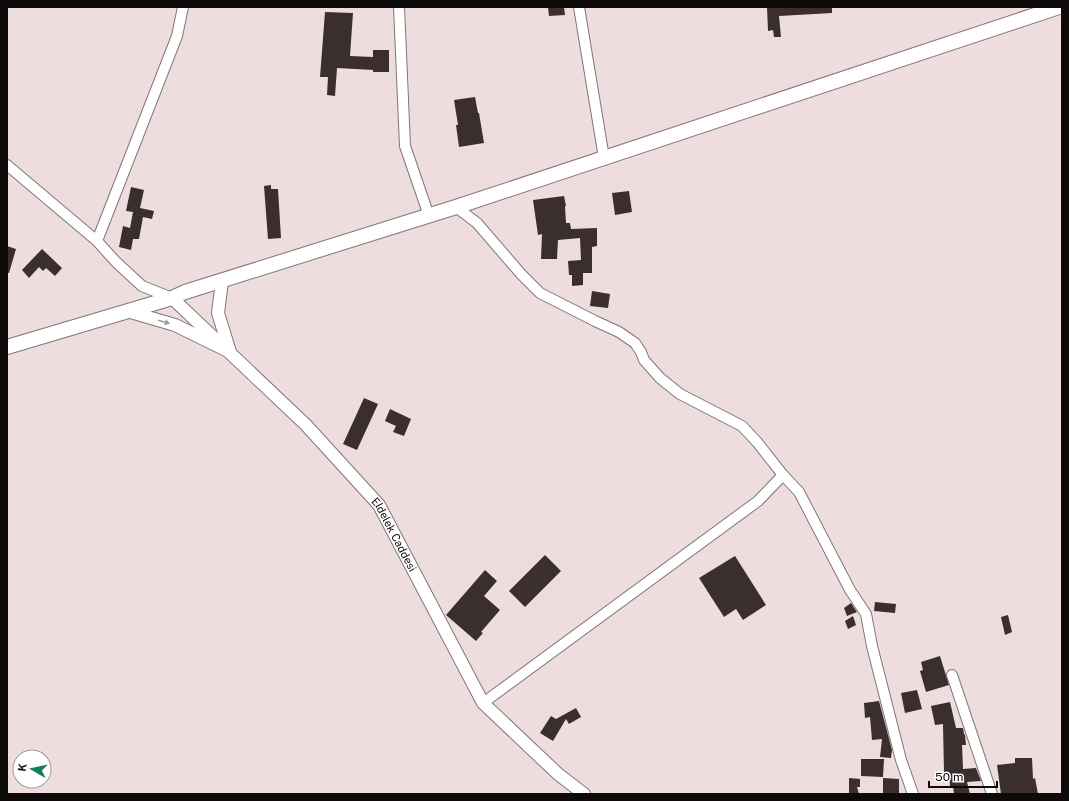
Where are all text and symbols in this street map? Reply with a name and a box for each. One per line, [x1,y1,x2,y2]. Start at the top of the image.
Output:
one-way arrow [158,319,170,325]
street label: Eldelek Caddesi [369,495,419,573]
north arrow [12,749,52,789]
text: K [16,762,29,772]
scale bar [929,763,997,789]
text: 50 m [935,770,963,784]

